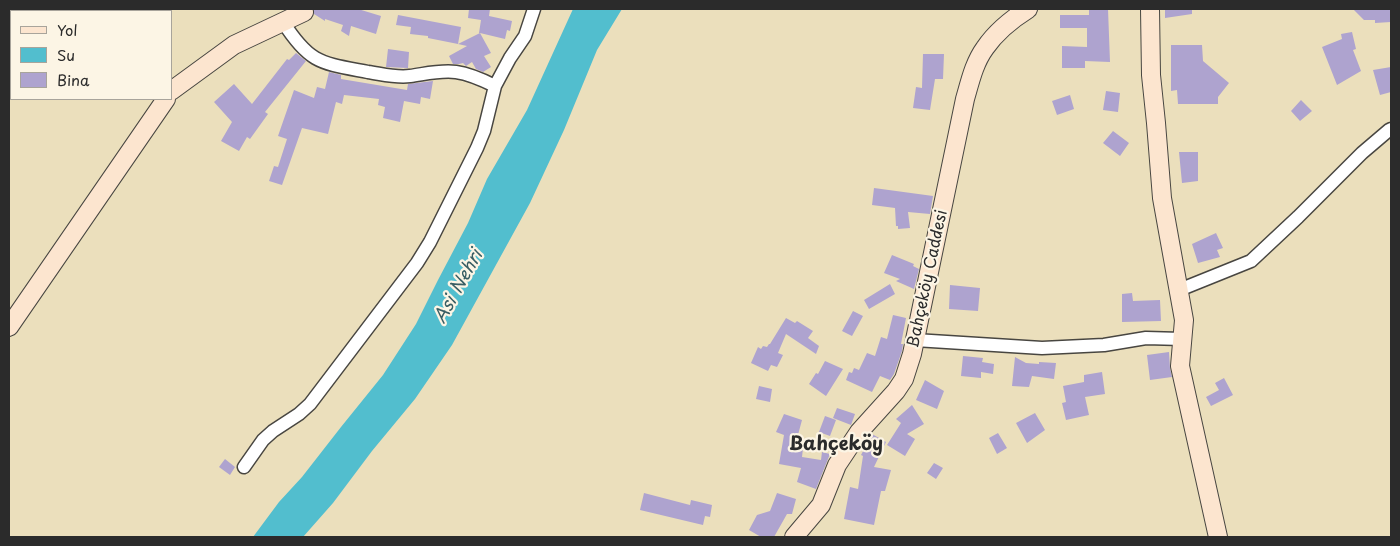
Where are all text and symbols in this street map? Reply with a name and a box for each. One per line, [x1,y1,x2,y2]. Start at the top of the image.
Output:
legend [10,10,172,100]
text: Yol [57,18,78,41]
text: Su [57,43,75,66]
text: Bina [57,68,89,91]
street label: Bahçeköy Caddesi [904,208,952,350]
water label: Asi Nehri [430,247,488,327]
district label: Bahçeköy [789,434,883,456]

